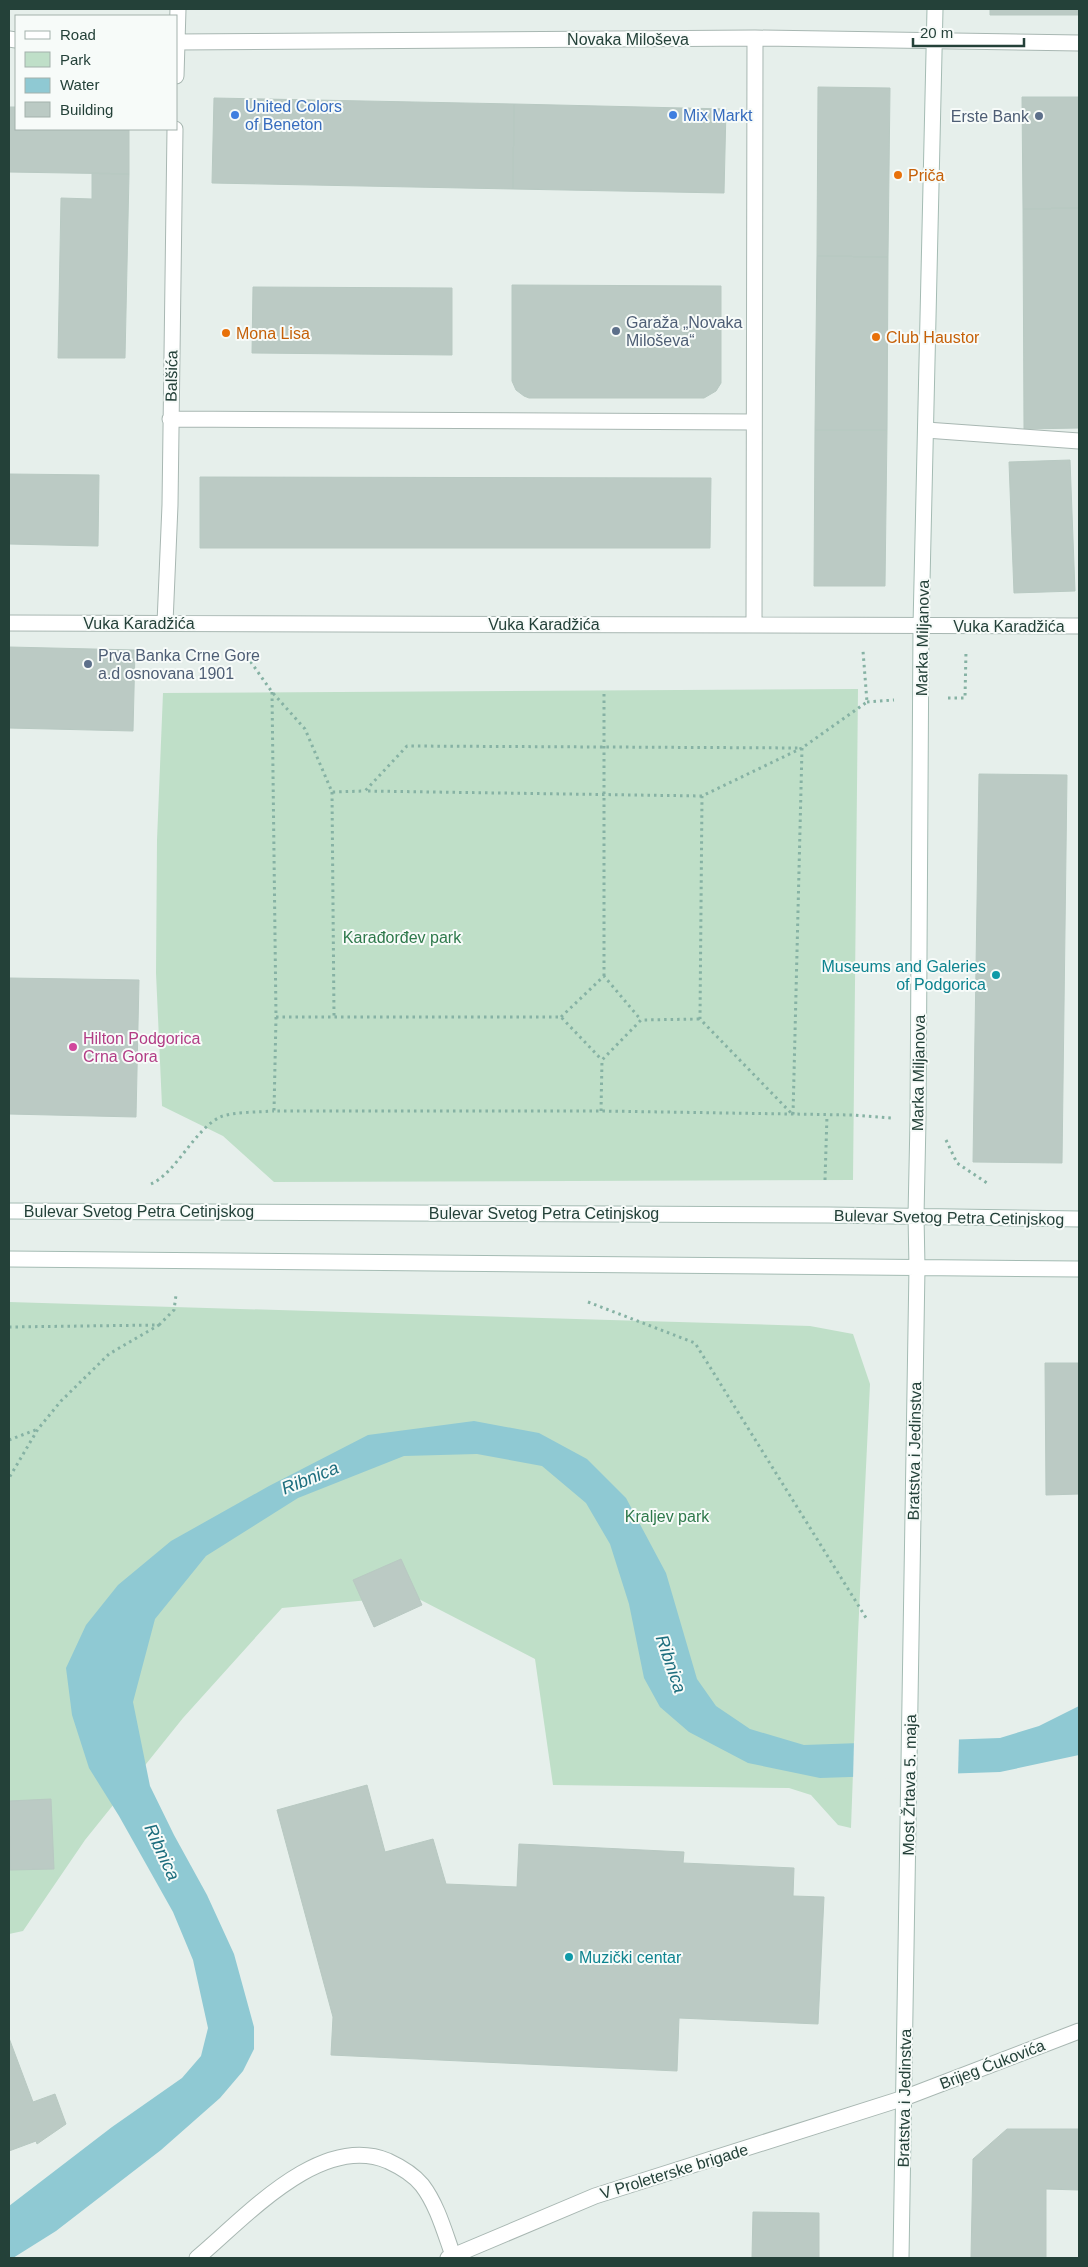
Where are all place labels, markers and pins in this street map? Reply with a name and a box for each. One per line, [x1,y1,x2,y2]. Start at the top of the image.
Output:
place label: United Colors of Beneton [245,98,342,133]
place label: Mix Markt [683,107,753,124]
place label: Erste Bank [951,108,1030,125]
marker: United Colors of Beneton [229,109,241,121]
marker: Mix Markt [667,109,679,121]
marker: Erste Bank [1033,110,1045,122]
place label: Priča [908,167,945,184]
marker: Priča [892,169,904,181]
place label: Garaža „Novaka Miloševa“ [626,314,743,349]
place label: Mona Lisa [236,325,310,342]
marker: Garaža „Novaka Miloševa“ [610,325,622,337]
marker: Mona Lisa [220,327,232,339]
place label: Club Haustor [886,329,980,346]
marker: Club Haustor [870,331,882,343]
place label: Prva Banka Crne Gore a.d osnovana 1901 [98,647,260,682]
marker: Prva Banka Crne Gore a.d osnovana 1901 [82,658,94,670]
place label: Museums and Galeries of Podgorica [821,958,986,993]
marker: Museums and Galeries of Podgorica [990,969,1002,981]
place label: Hilton Podgorica Crna Gora [83,1030,201,1065]
marker: Hilton Podgorica Crna Gora [67,1041,79,1053]
place label: Muzički centar [579,1949,682,1966]
marker: Muzički centar [563,1951,575,1963]

